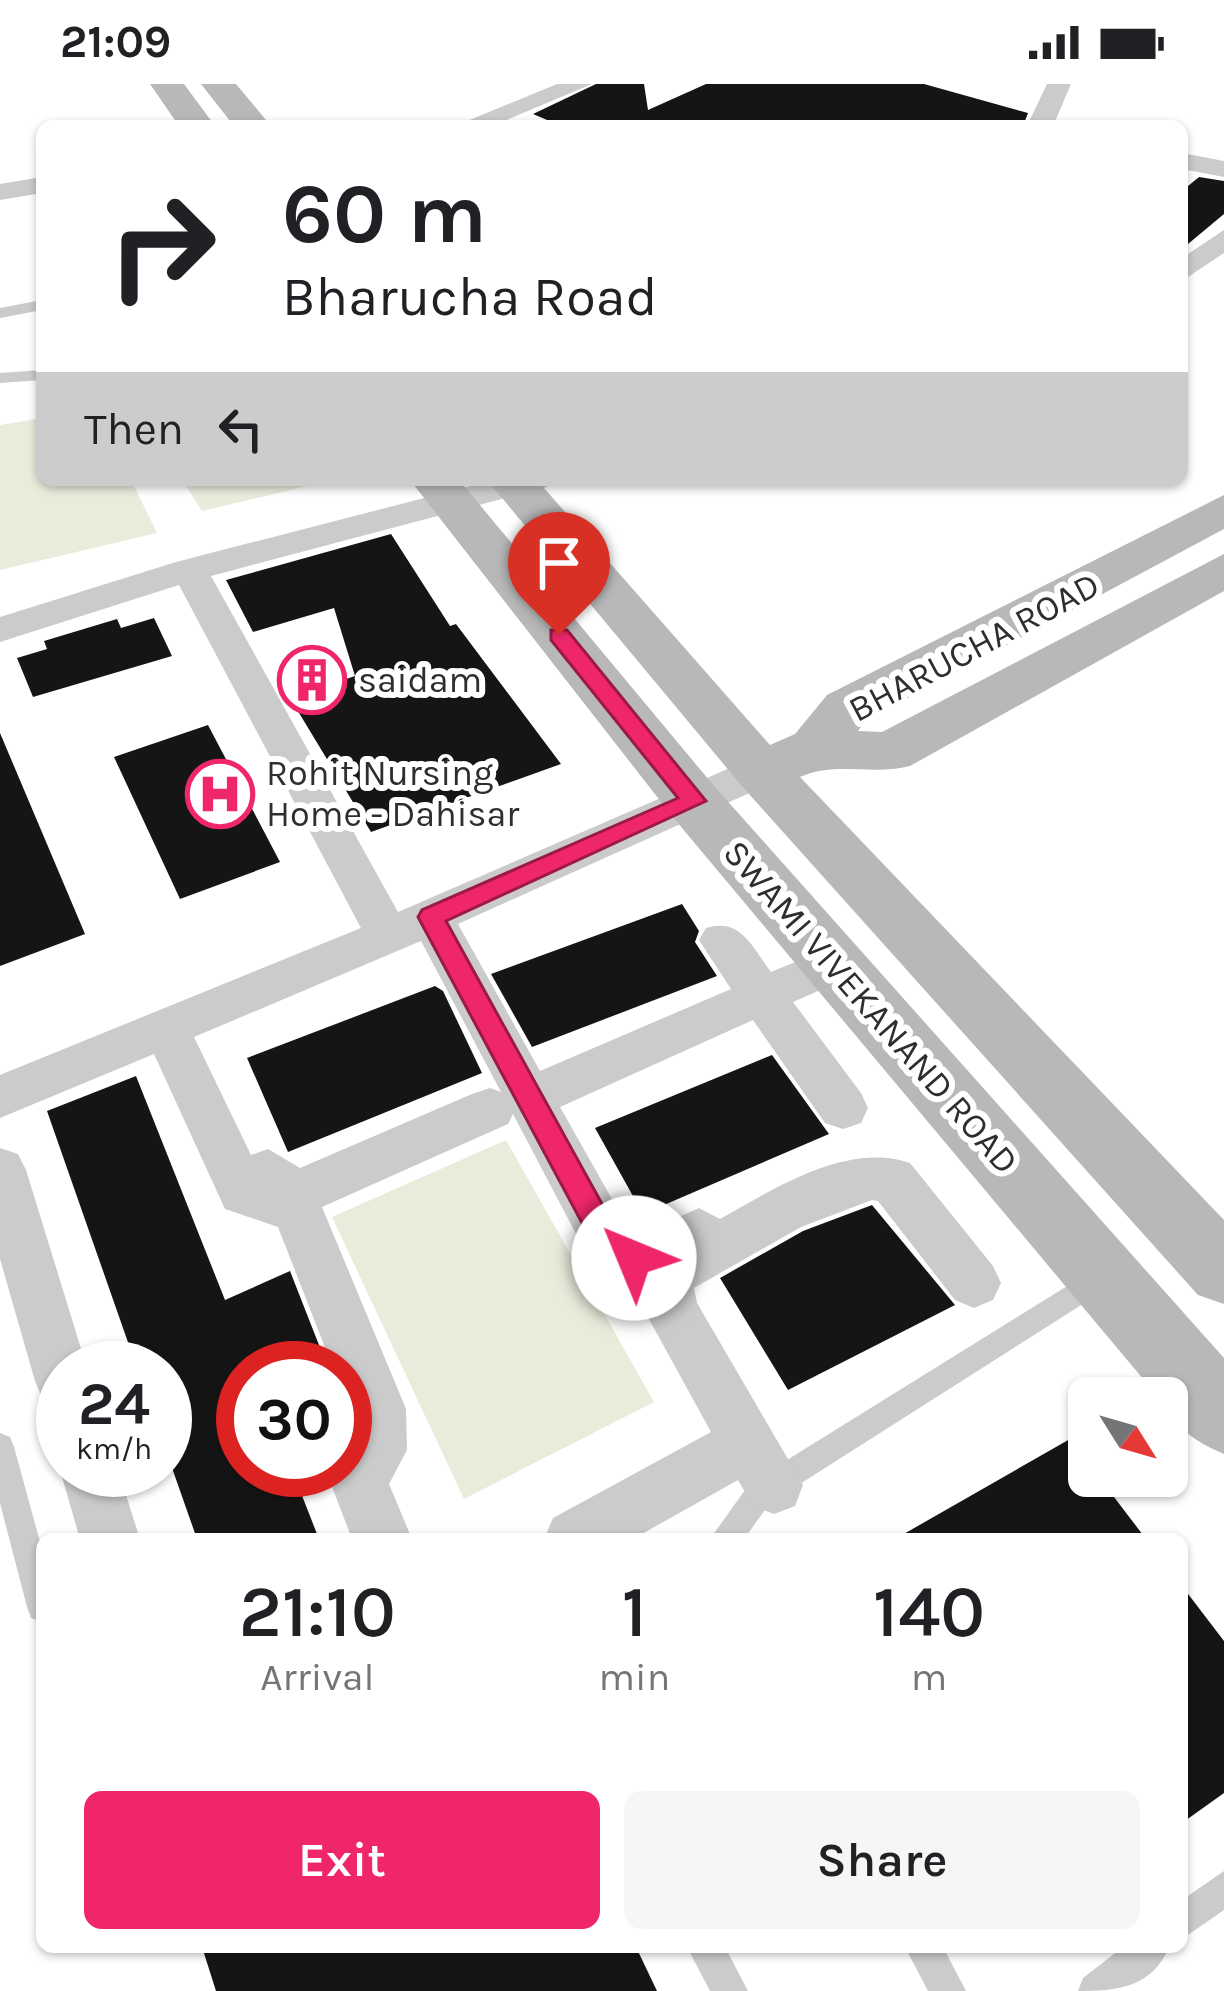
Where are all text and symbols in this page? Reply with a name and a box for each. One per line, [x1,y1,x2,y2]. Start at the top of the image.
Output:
text: 21:09 [60,16,171,68]
text: 60 m [282,165,487,263]
icon: right [84,168,240,324]
text: Bharucha Road [282,265,657,329]
icon: left [208,396,274,462]
text: Then [84,403,184,455]
pin [508,512,610,635]
icon: arrive [526,530,592,596]
street label: BHARUCHA ROAD [842,563,1106,731]
building icon: saidam [277,645,347,715]
place label: saidam [358,659,482,701]
place label: Rohit Nursing Home - Dahisar [266,752,520,835]
hospital icon: Rohit Nursing Home - Dahisar [185,759,255,829]
street label: SWAMI VIVEKANAND ROAD [715,832,1027,1182]
position arrow [571,1195,697,1321]
speed limit sign: 30 [216,1341,372,1497]
text: 24 [78,1369,150,1439]
north arrow [1068,1377,1188,1497]
map controls [1068,1377,1188,1497]
text: km/h [76,1431,152,1467]
text: 21:10 [239,1570,396,1654]
text: 1 [622,1570,647,1654]
text: 140 [873,1570,985,1654]
text: Arrival [260,1654,374,1700]
text: min [599,1654,670,1700]
text: m [911,1654,947,1700]
button: Exit [84,1791,600,1929]
button: Share [624,1791,1140,1929]

